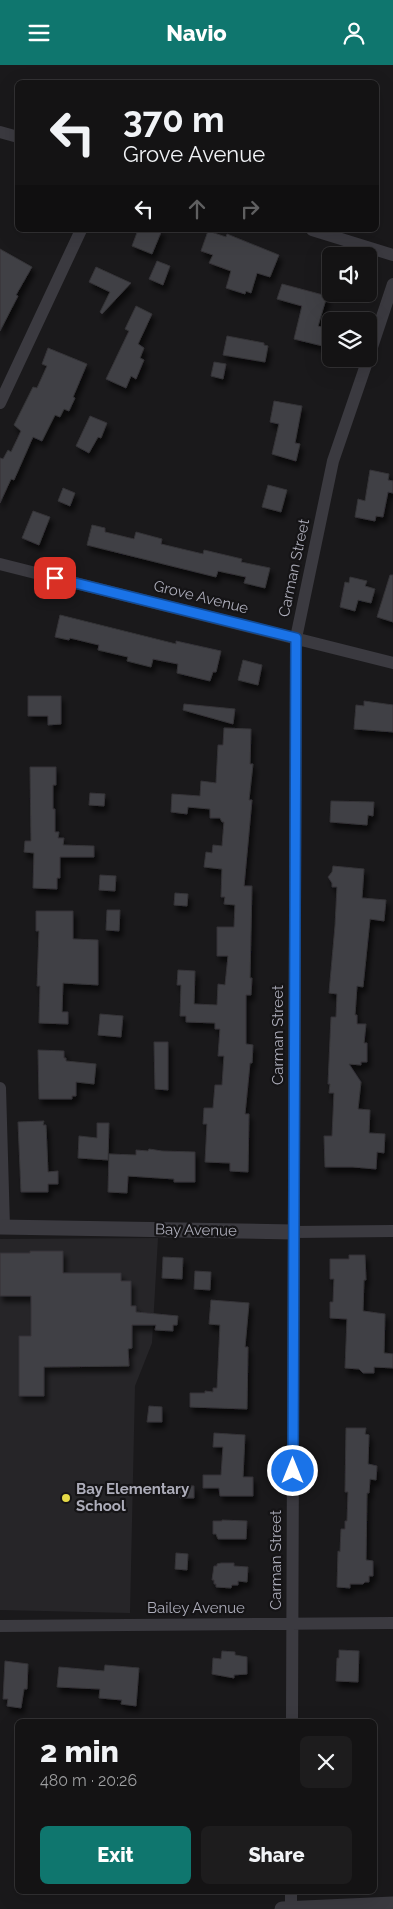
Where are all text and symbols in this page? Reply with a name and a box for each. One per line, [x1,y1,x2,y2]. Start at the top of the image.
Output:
icon: menu [25,19,53,47]
icon: person [340,19,368,47]
text: Navio [166,20,227,46]
text: 370 m [123,99,225,140]
icon: left [40,100,105,165]
text: Grove Avenue [123,141,265,167]
icon: left [130,195,158,223]
icon: ahead [183,195,211,223]
icon: right [236,195,264,223]
map controls [322,247,377,367]
button: sound [322,247,377,302]
button: layers [322,312,377,367]
street label: Carman Street [275,517,313,619]
pin [34,557,76,599]
icon: arrive [41,564,69,592]
street label: Grove Avenue [152,577,250,618]
street label: Carman Street [269,985,287,1085]
street label: Bay Avenue [155,1220,237,1240]
position arrow [266,1444,318,1496]
place label: Bay Elementary School [76,1480,190,1515]
marker: Bay Elementary School [60,1492,72,1504]
street label: Carman Street [267,1510,285,1610]
street label: Bailey Avenue [147,1599,245,1617]
text: 2 min [40,1734,119,1769]
button: close [300,1736,352,1788]
text: 480 m · 20:26 [40,1771,137,1790]
button: Exit [40,1826,191,1884]
button: Share [201,1826,352,1884]

